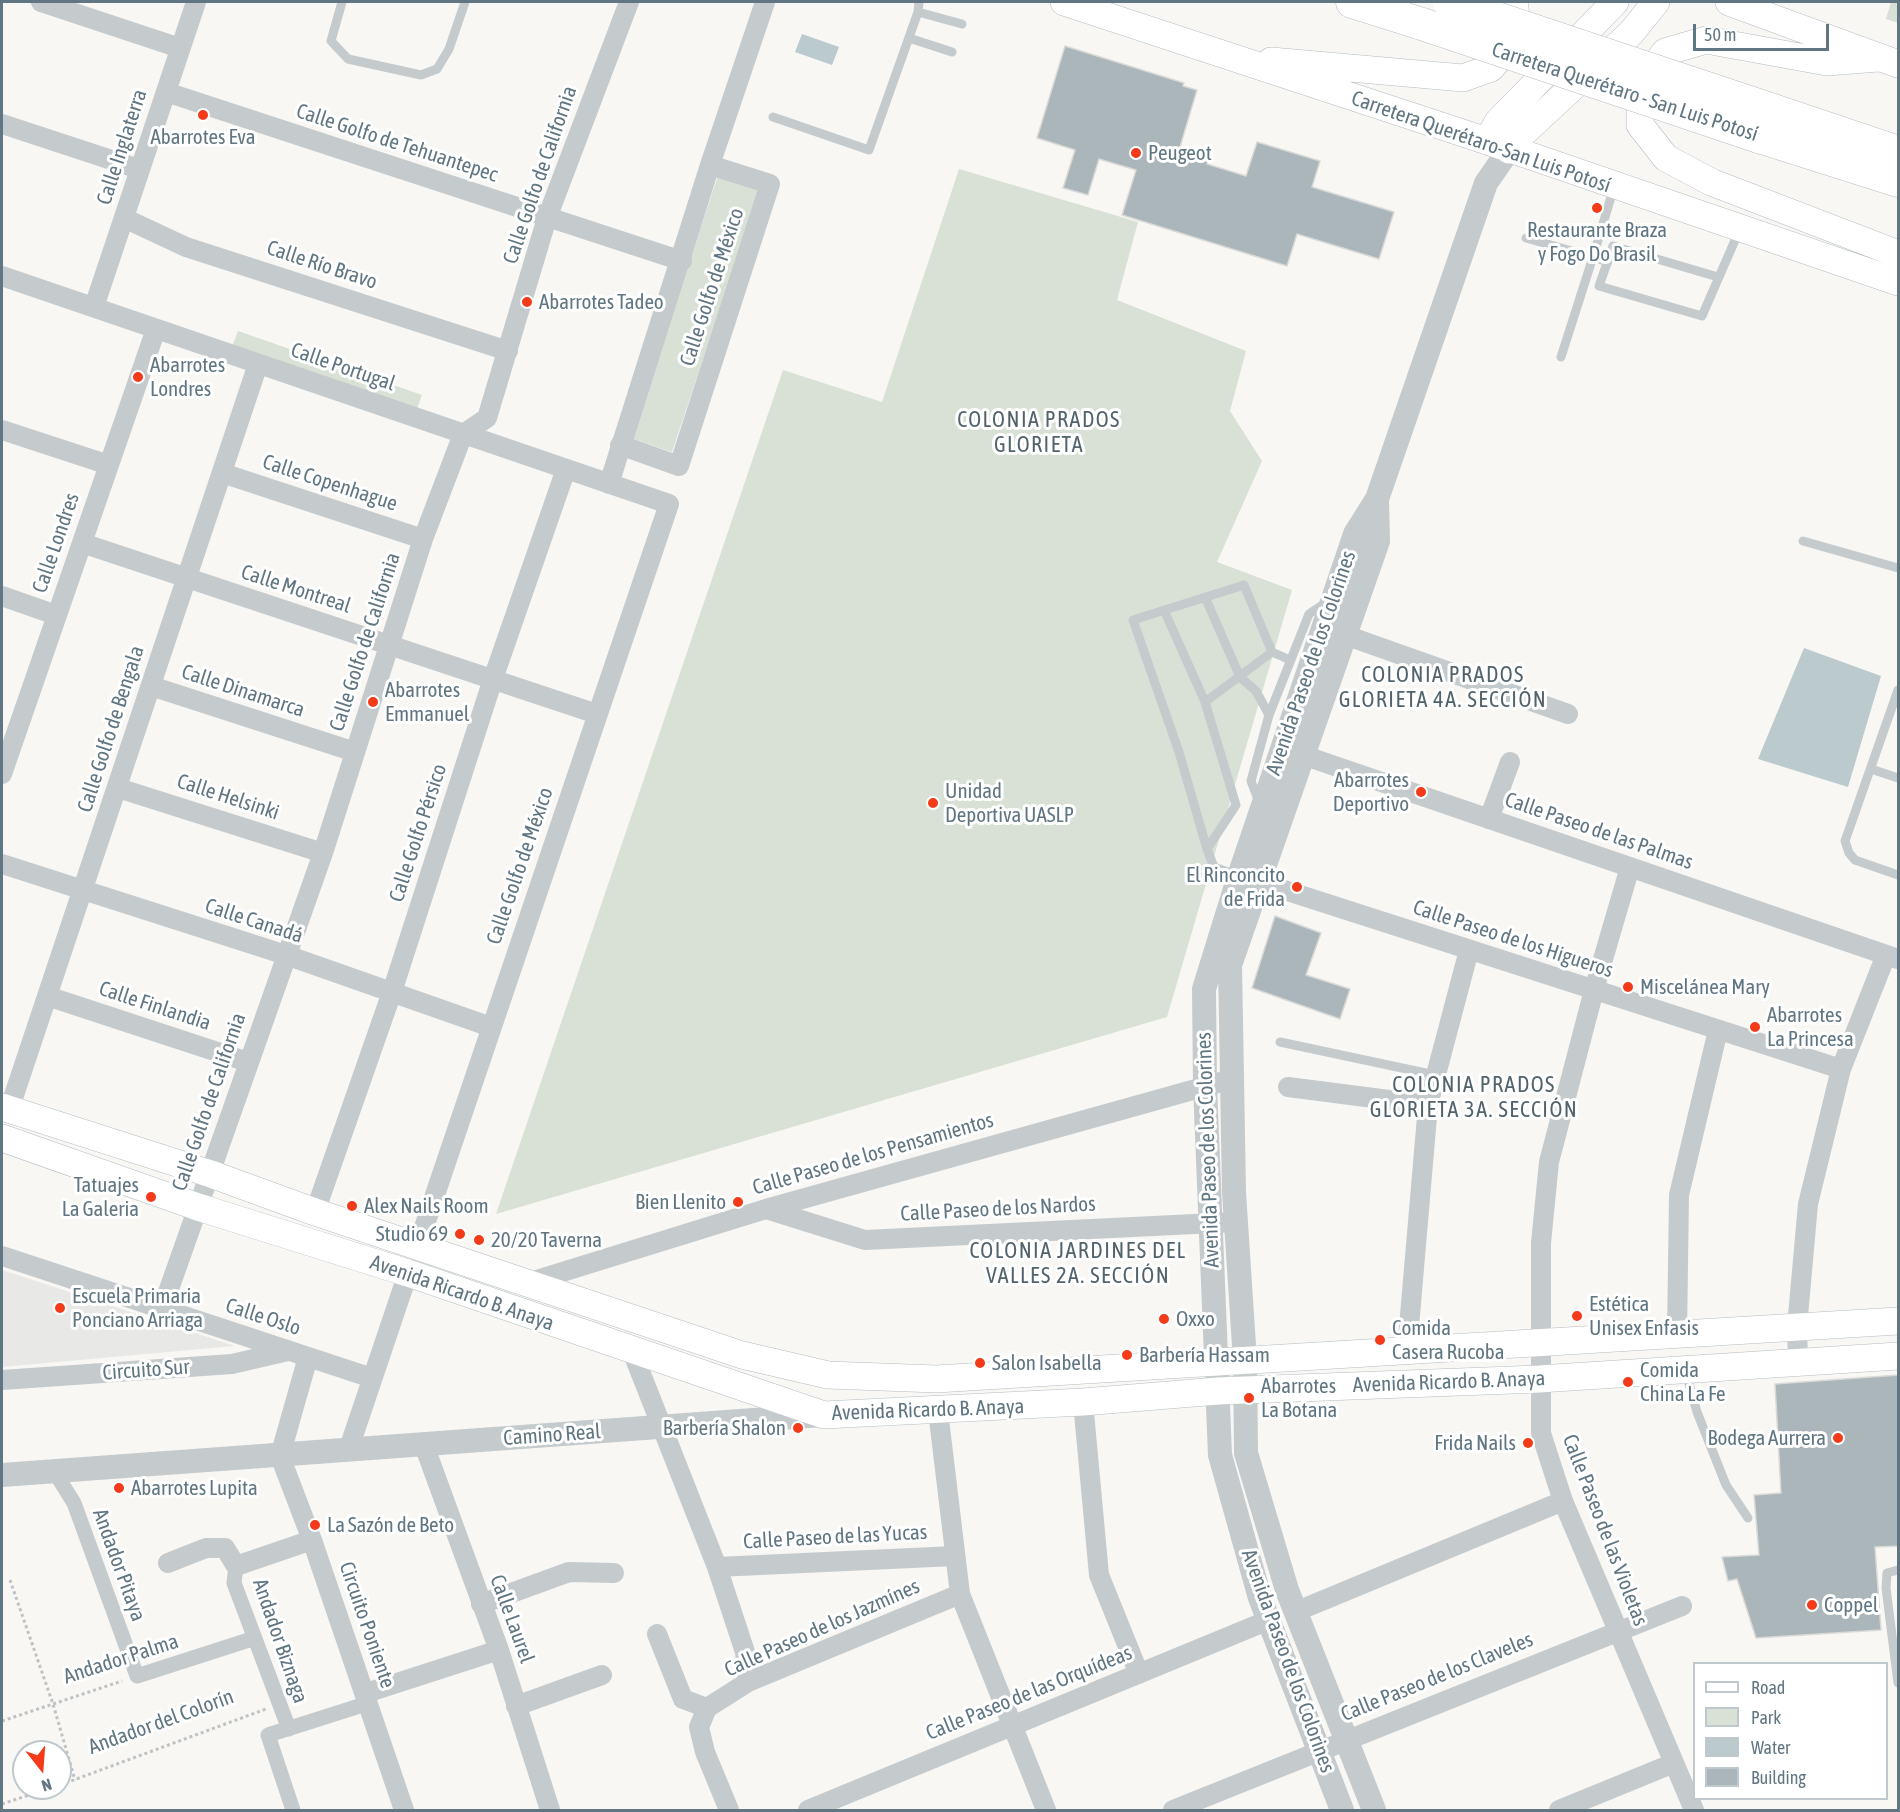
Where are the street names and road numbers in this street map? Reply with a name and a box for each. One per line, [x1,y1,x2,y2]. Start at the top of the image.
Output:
street label: Carretera Querétaro - San Luis Potosí [1489,37,1761,147]
street label: Calle Golfo de California [498,83,582,267]
street label: Calle Inglaterra [92,86,152,208]
street label: Carretera Querétaro-San Luis Potosí [1348,86,1614,198]
street label: Calle Golfo de Tehuantepec [293,99,501,187]
street label: Calle Golfo de México [675,205,749,369]
street label: Calle Río Bravo [264,235,380,295]
street label: Calle Portugal [288,337,398,397]
street label: Calle Copenhague [259,449,401,517]
street label: Calle Londres [27,490,85,596]
street label: Avenida Paseo de los Colorines [1261,547,1361,779]
street label: Calle Golfo de California [324,550,406,734]
street label: Calle Montreal [238,559,354,619]
street label: Calle Golfo de Bengala [72,643,150,815]
street label: Calle Dinamarca [178,659,308,723]
street label: Calle Golfo Pérsico [384,761,452,905]
street label: Calle Helsinki [174,769,282,825]
street label: Calle Golfo de México [481,784,559,948]
street label: Calle Paseo de las Palmas [1502,787,1696,875]
street label: Calle Canadá [202,893,306,949]
street label: Calle Paseo de los Higueros [1410,895,1616,983]
street label: Calle Finlandia [96,976,214,1036]
street label: Calle Golfo de California [167,1010,251,1194]
street label: Avenida Paseo de los Colorines [1191,1032,1225,1268]
street label: Calle Paseo de los Pensamientos [750,1108,996,1200]
street label: Calle Paseo de los Nardos [900,1191,1096,1227]
street label: Avenida Ricardo B. Anaya [367,1250,557,1336]
street label: Calle Oslo [222,1293,304,1341]
street label: Circuito Sur [102,1354,190,1386]
street label: Avenida Ricardo B. Anaya [1352,1366,1546,1398]
street label: Avenida Ricardo B. Anaya [831,1394,1025,1426]
street label: Camino Real [503,1419,601,1451]
street label: Calle Paseo de las Violetas [1557,1431,1653,1629]
street label: Andador Pitaya [87,1505,151,1625]
street label: Calle Paseo de las Yucas [742,1520,928,1554]
street label: Avenida Paseo de los Colorines [1236,1546,1340,1776]
street label: Circuito Poniente [334,1559,400,1691]
street label: Calle Laurel [484,1572,540,1666]
street label: Calle Paseo de los Jazmínes [721,1574,923,1682]
street label: Andador Biznaga [247,1576,313,1706]
street label: Calle Paseo de los Claveles [1337,1627,1537,1727]
street label: Andador Palma [60,1629,182,1689]
street label: Calle Paseo de las Orquídeas [922,1640,1136,1746]
street label: Andador del Colorín [85,1684,237,1760]

